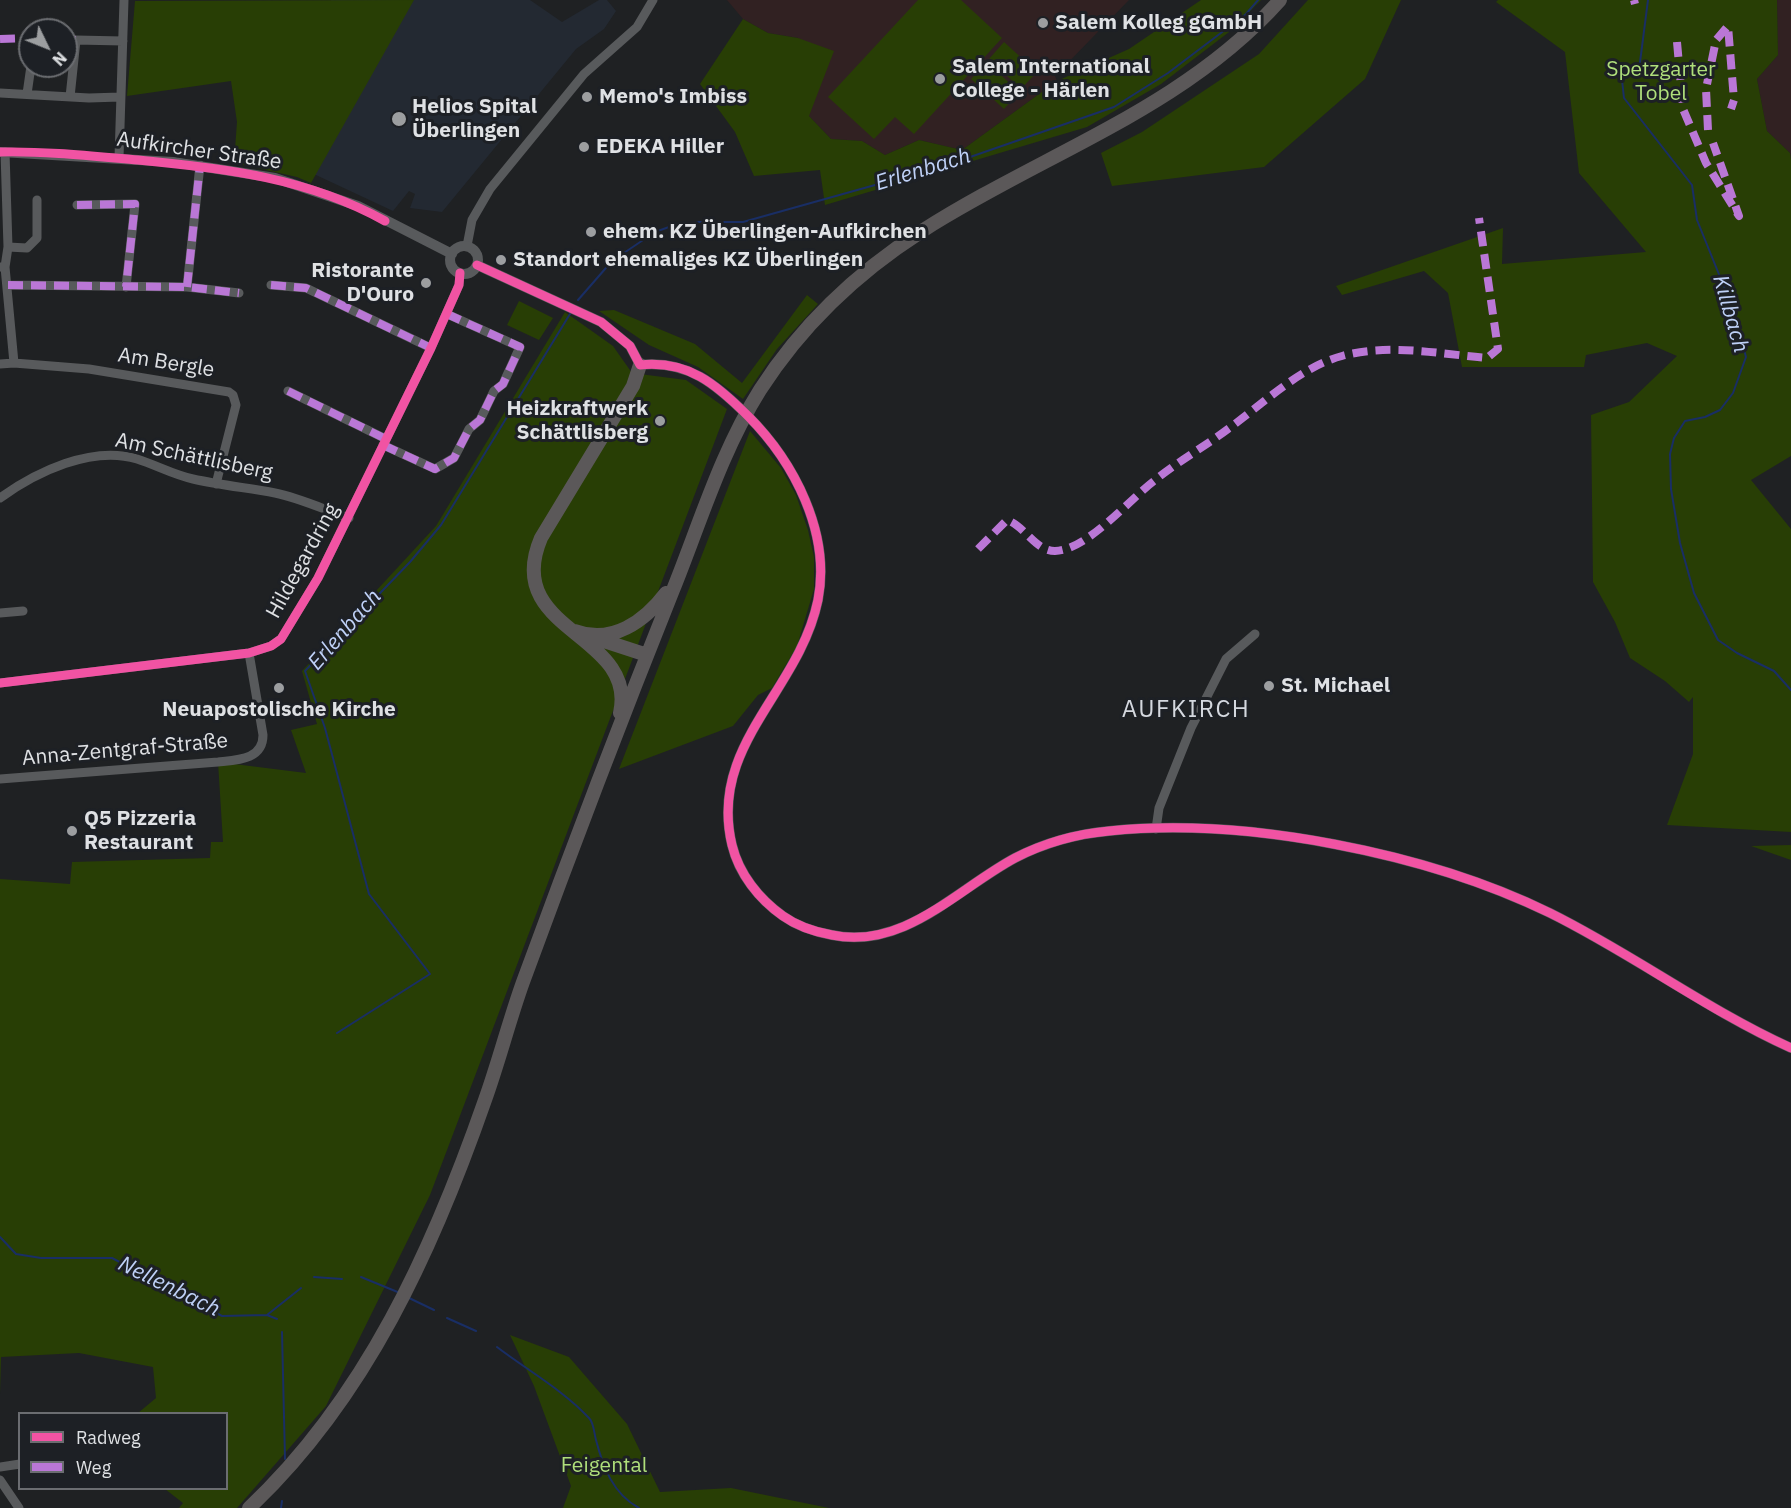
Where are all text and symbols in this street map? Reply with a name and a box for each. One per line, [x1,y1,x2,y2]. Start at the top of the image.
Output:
place label: Salem Kolleg gGmbH [1055,10,1262,36]
marker: Salem Kolleg gGmbH [1036,16,1050,30]
north arrow [18,18,78,78]
text: N [48,48,71,70]
place label: Salem International College - Härlen [952,54,1150,104]
park label: Spetzgarter Tobel [1606,57,1716,107]
marker: Salem International College - Härlen [933,72,947,86]
place label: Memo's Imbiss [599,84,747,110]
marker: Memo's Imbiss [580,90,594,104]
place label: Helios Spital Überlingen [412,94,537,144]
marker: Helios Spital Überlingen [390,110,408,128]
street label: Aufkircher Straße [115,127,283,175]
place label: EDEKA Hiller [596,134,724,160]
marker: EDEKA Hiller [577,140,591,154]
water label: Erlenbach [872,143,974,197]
place label: ehem. KZ Überlingen-Aufkirchen [603,219,927,245]
marker: ehem. KZ Überlingen-Aufkirchen [584,225,598,239]
place label: Standort ehemaliges KZ Überlingen [513,247,863,273]
marker: Standort ehemaliges KZ Überlingen [494,253,508,267]
place label: Ristorante D'Ouro [311,258,414,308]
water label: Killbach [1706,272,1754,356]
marker: Ristorante D'Ouro [419,276,433,290]
street label: Am Bergle [116,343,216,383]
place label: Heizkraftwerk Schättlisberg [506,396,648,446]
marker: Heizkraftwerk Schättlisberg [653,414,667,428]
street label: Am Schättlisberg [113,428,275,486]
street label: Hildegardring [261,499,345,623]
water label: Erlenbach [303,584,387,676]
place label: St. Michael [1281,673,1390,699]
marker: St. Michael [1262,679,1276,693]
marker: Neuapostolische Kirche [272,681,286,695]
district label: AUFKIRCH [1122,696,1250,724]
place label: Neuapostolische Kirche [162,697,396,723]
street label: Anna-Zentgraf-Straße [21,728,229,772]
place label: Q5 Pizzeria Restaurant [84,806,196,856]
marker: Q5 Pizzeria Restaurant [65,824,79,838]
water label: Nellenbach [114,1251,224,1323]
legend [18,1412,228,1490]
text: Radweg [76,1426,141,1449]
park label: Feigental [561,1453,647,1479]
text: Weg [76,1456,111,1479]

